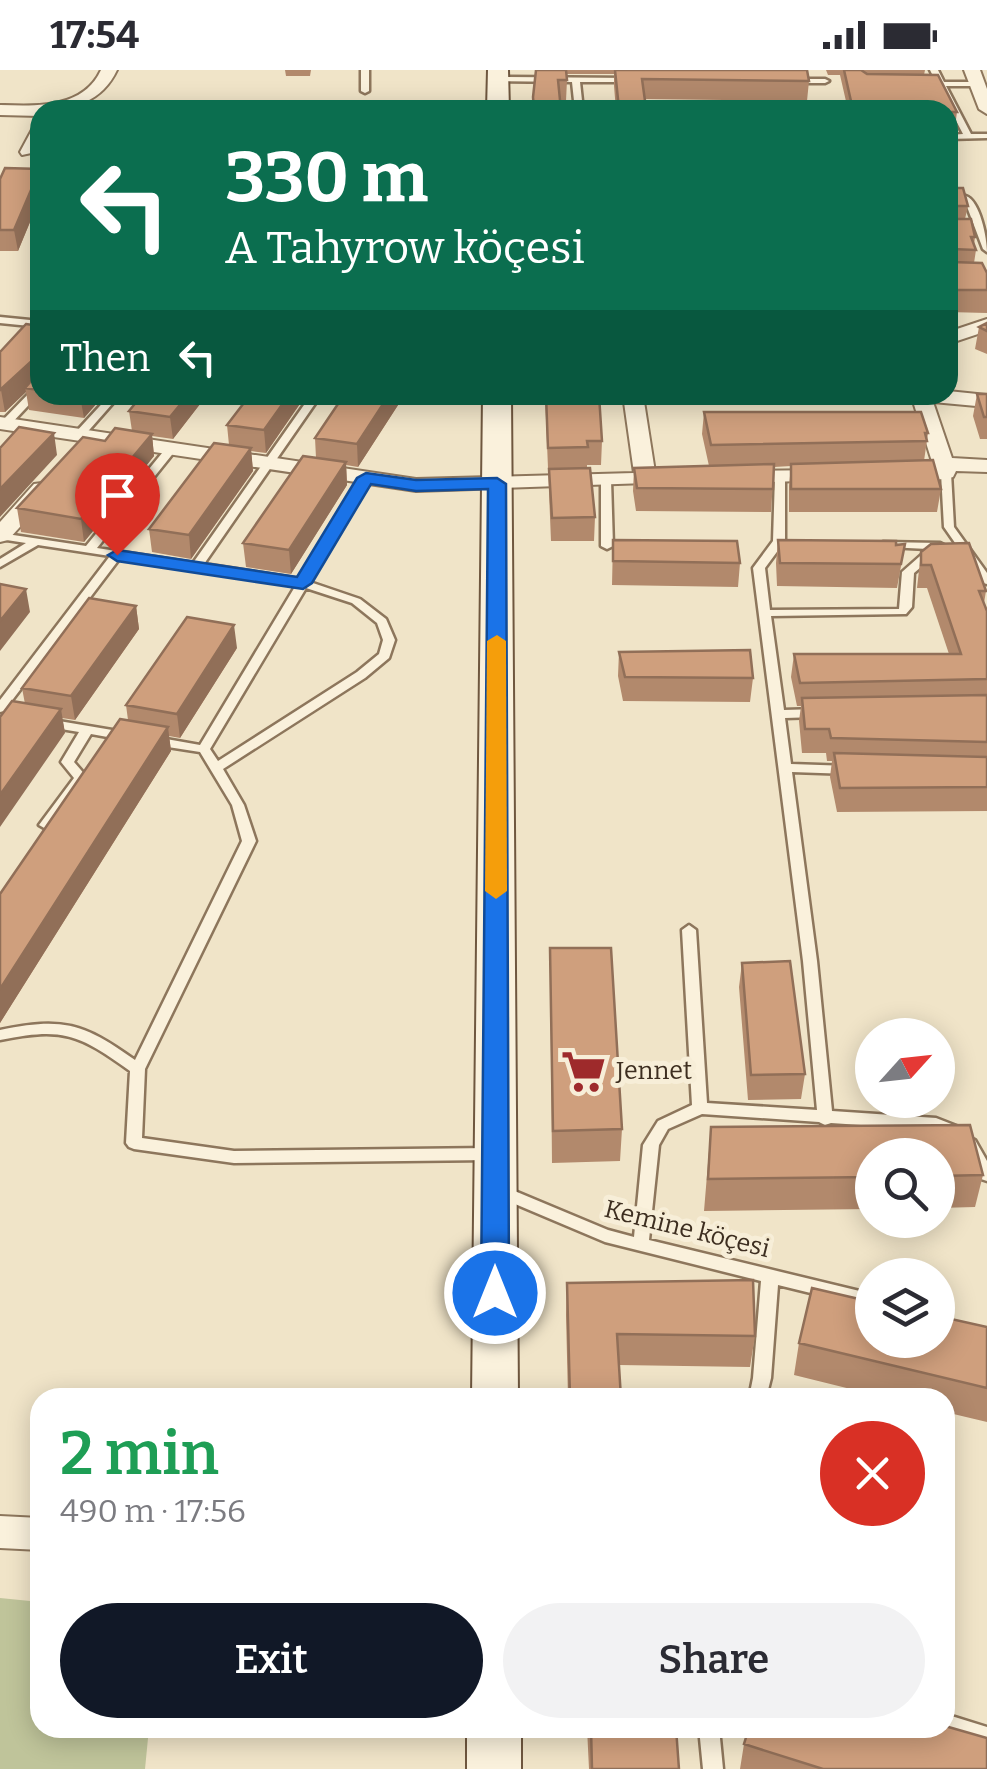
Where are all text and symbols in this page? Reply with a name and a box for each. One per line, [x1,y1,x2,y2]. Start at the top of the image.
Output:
text: 17:54 [50,12,139,58]
text: 330 m [225,136,428,220]
icon: left [60,140,190,270]
text: A Tahyrow köçesi [225,221,585,275]
icon: left [170,330,225,385]
text: Then [60,335,150,381]
pin [75,453,160,556]
icon: arrive [90,468,145,523]
north arrow [855,1018,955,1118]
map controls [855,1018,955,1358]
supermarket icon: Jennet [559,1047,607,1095]
place label: Jennet [615,1056,692,1086]
button: search [855,1138,955,1238]
street label: Kemine köçesi [601,1194,773,1264]
position arrow [443,1241,547,1345]
button: layers [855,1258,955,1358]
text: 2 min [60,1418,219,1490]
button: close [820,1421,925,1526]
text: 490 m · 17:56 [60,1492,246,1530]
button: Exit [60,1603,483,1718]
button: Share [503,1603,925,1718]

